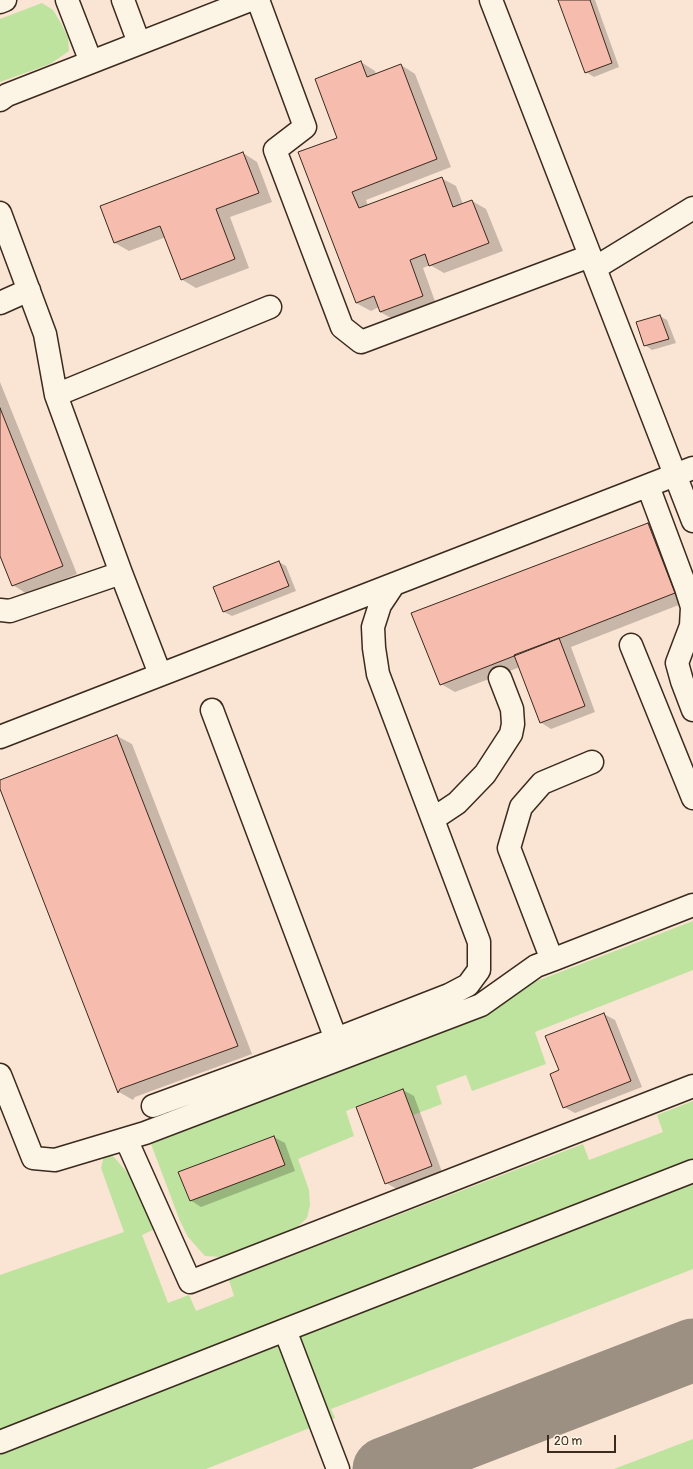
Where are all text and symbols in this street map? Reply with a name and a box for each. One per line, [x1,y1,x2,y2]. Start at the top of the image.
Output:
scale bar [549,1427,618,1453]
text: 20 m [554,1434,582,1449]

